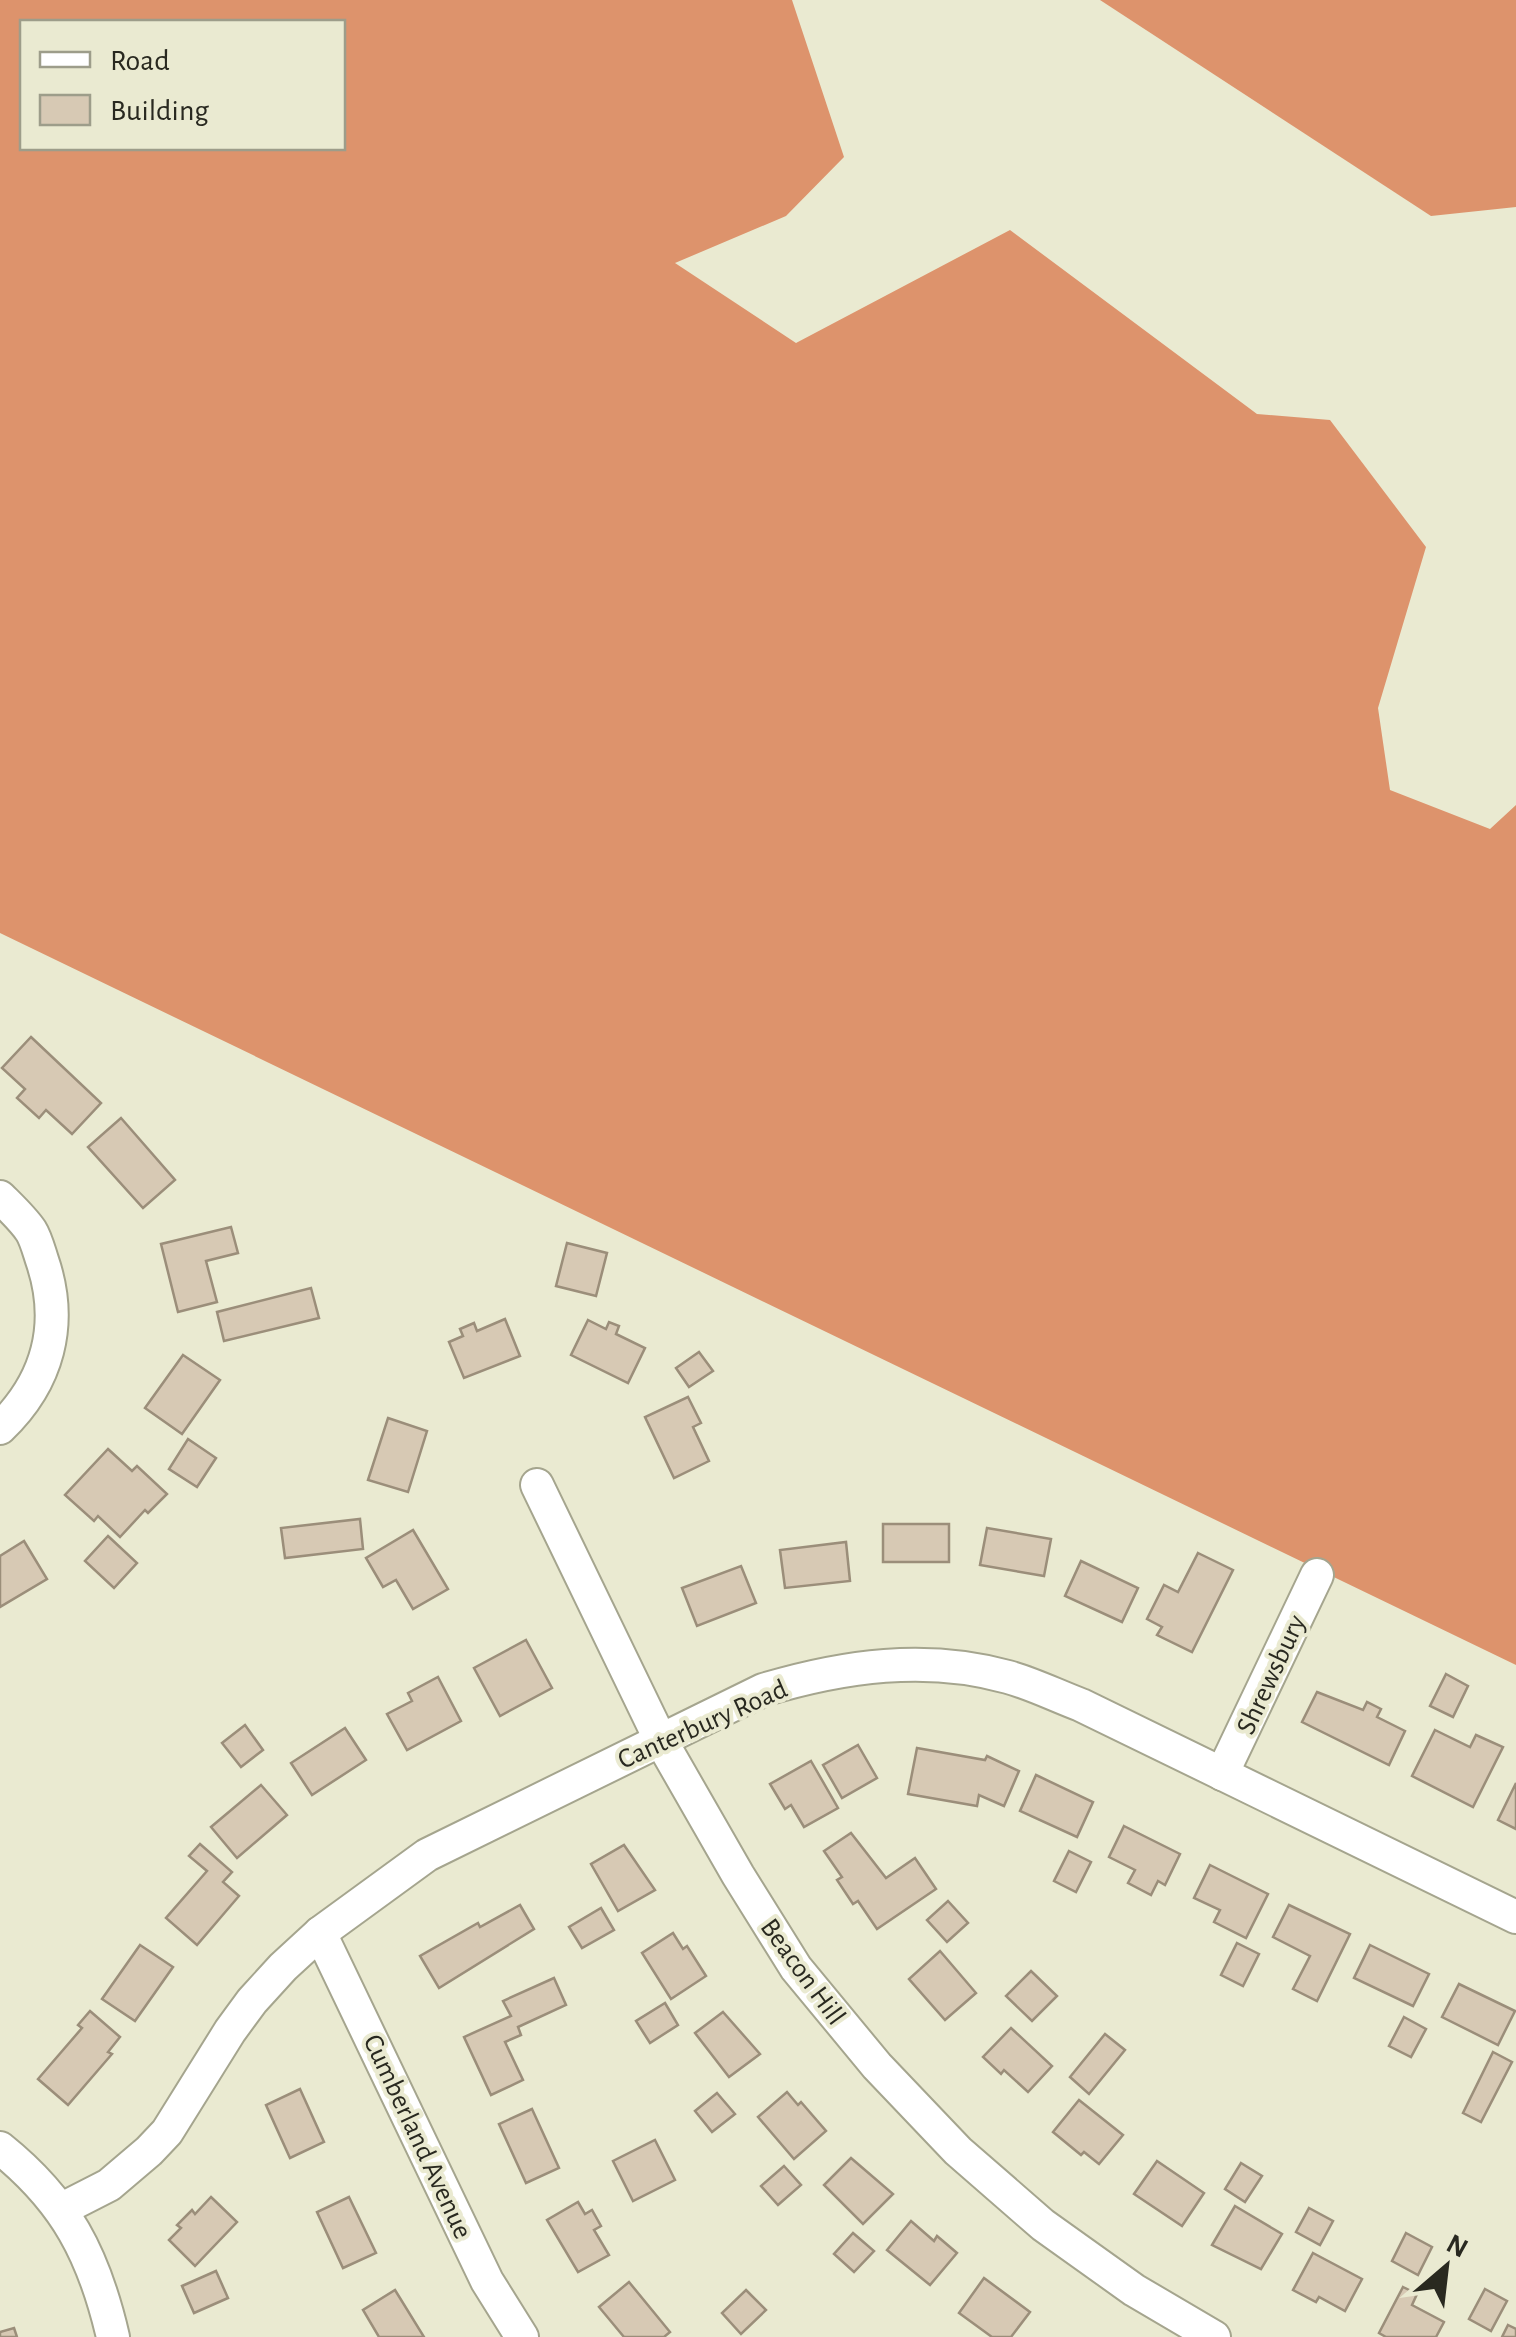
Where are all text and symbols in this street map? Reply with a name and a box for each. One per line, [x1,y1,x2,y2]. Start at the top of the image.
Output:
legend [20,20,345,150]
text: Road [110,46,170,76]
text: Building [110,96,209,126]
street label: Shrewsbury [1232,1611,1312,1739]
street label: Canterbury Road [614,1675,792,1775]
street label: Beacon Hill [755,1914,850,2030]
street label: Cumberland Avenue [358,2030,477,2243]
north arrow [1396,2217,1496,2317]
text: N [1442,2230,1472,2264]

